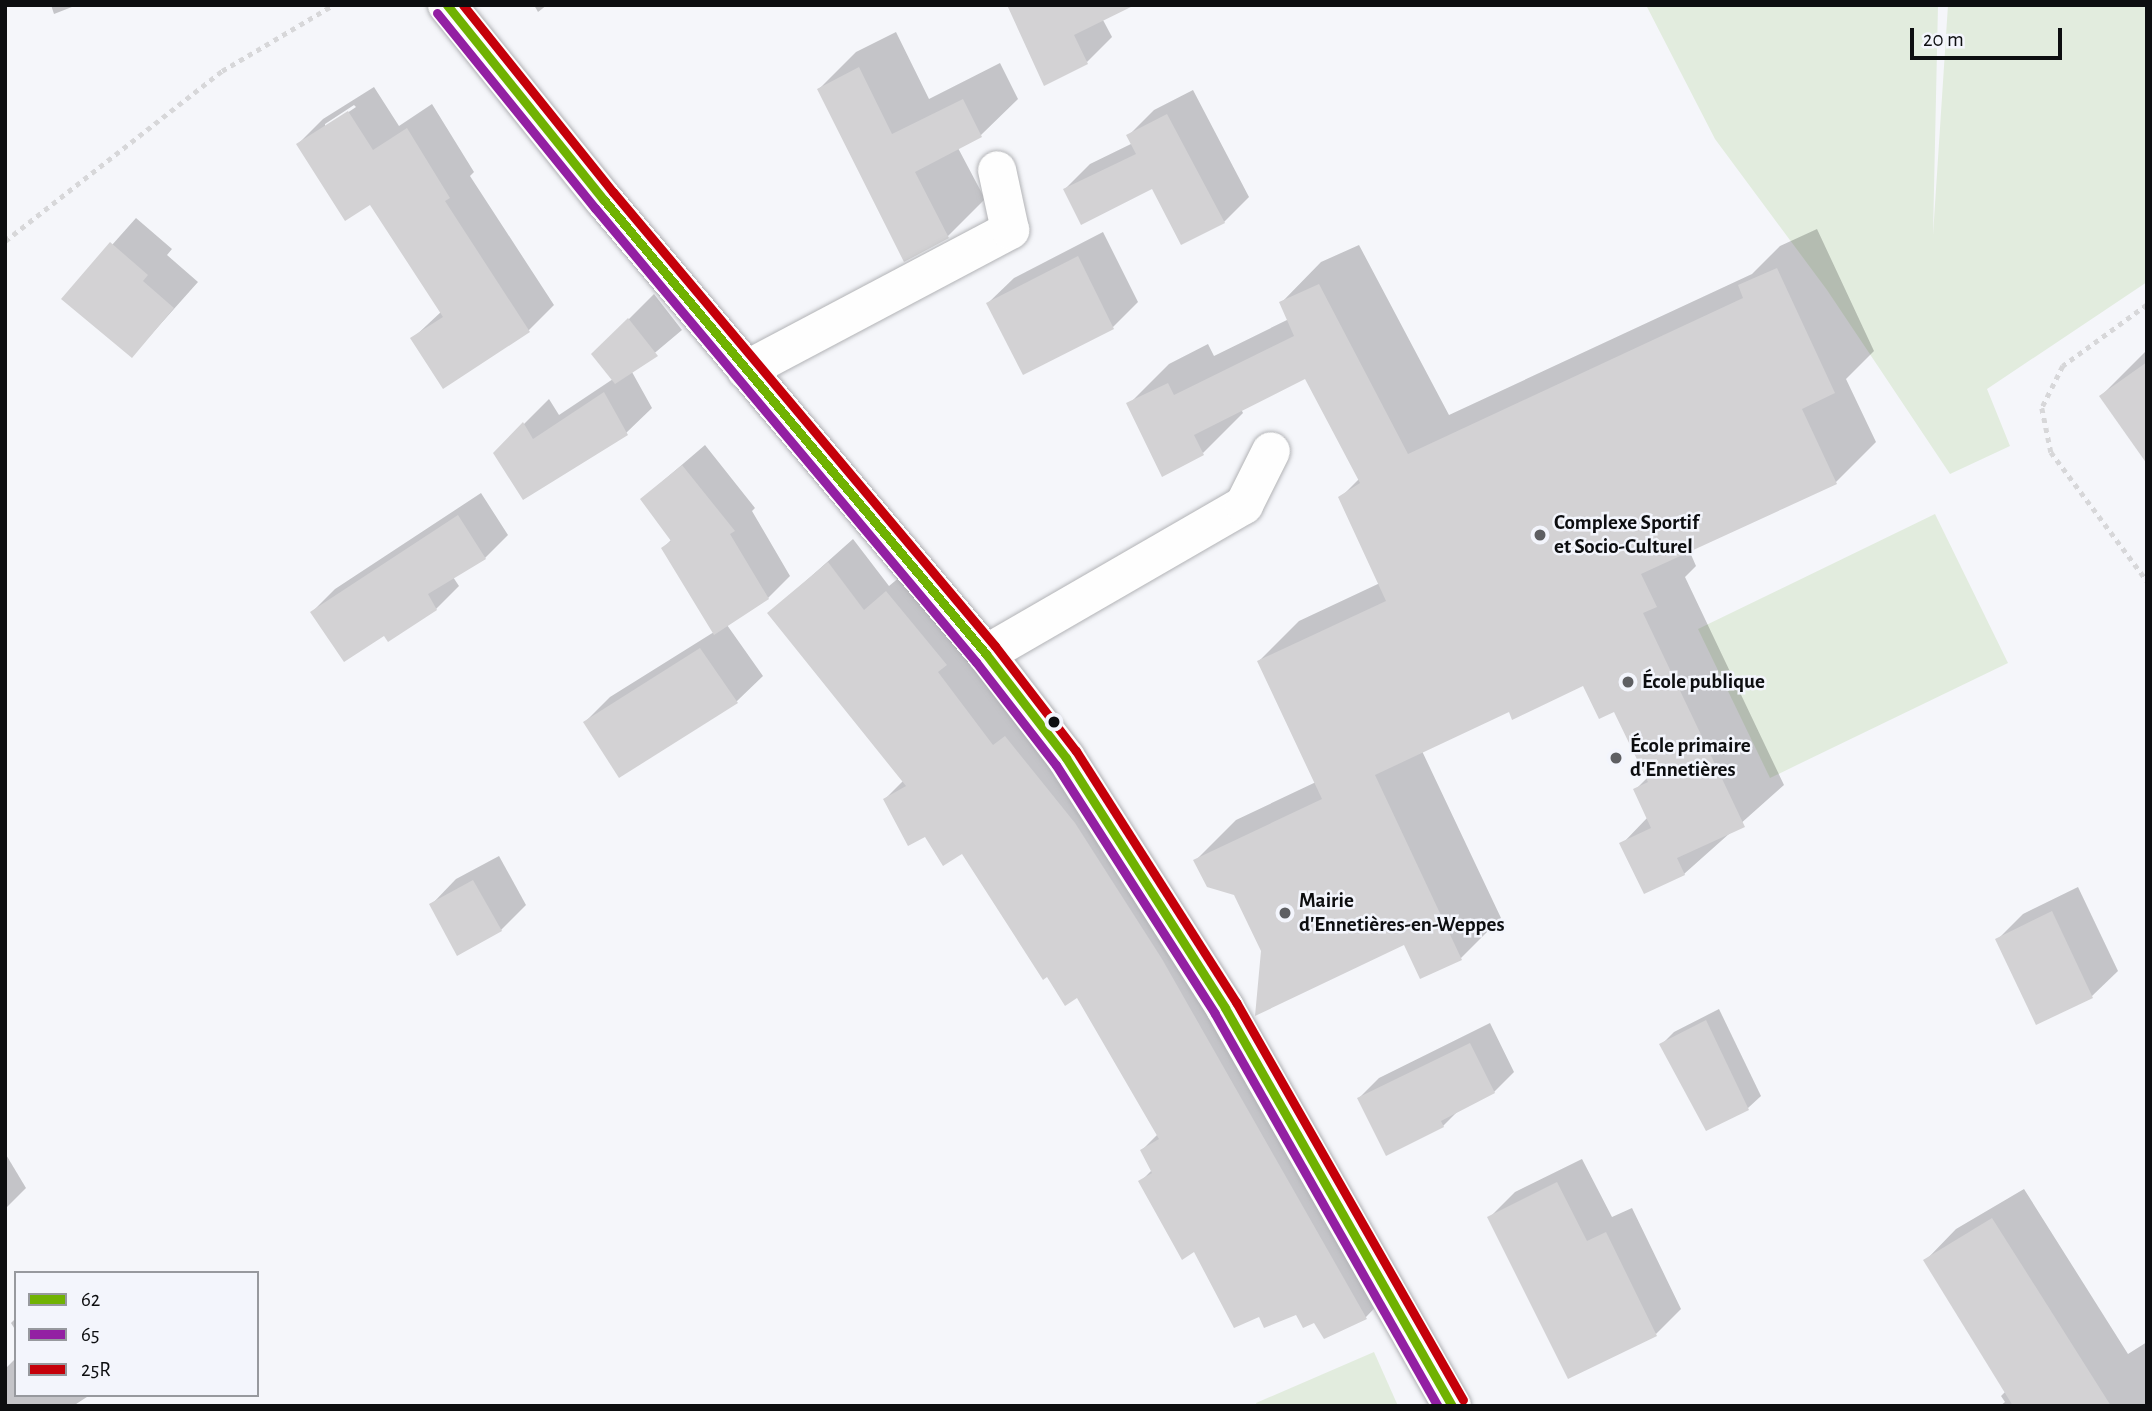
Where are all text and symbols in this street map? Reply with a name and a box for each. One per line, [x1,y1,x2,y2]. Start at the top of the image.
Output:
scale bar [1914,14,2066,58]
text: 20 m [1923,29,1964,50]
place label: Complexe Sportif et Socio-Culturel [1554,510,1699,560]
marker: Complexe Sportif et Socio-Culturel [1532,527,1548,543]
place label: École publique [1642,669,1765,695]
marker: École publique [1620,674,1636,690]
unlabelled marker [1047,715,1061,729]
place label: École primaire d'Ennetières [1630,733,1751,783]
marker: École primaire d'Ennetières [1608,750,1624,766]
place label: Mairie d'Ennetières-en-Weppes [1299,888,1504,938]
marker: Mairie d'Ennetières-en-Weppes [1277,905,1293,921]
legend [14,1271,259,1397]
text: 62 [81,1289,100,1310]
text: 65 [81,1324,100,1345]
text: 25R [81,1359,111,1380]

